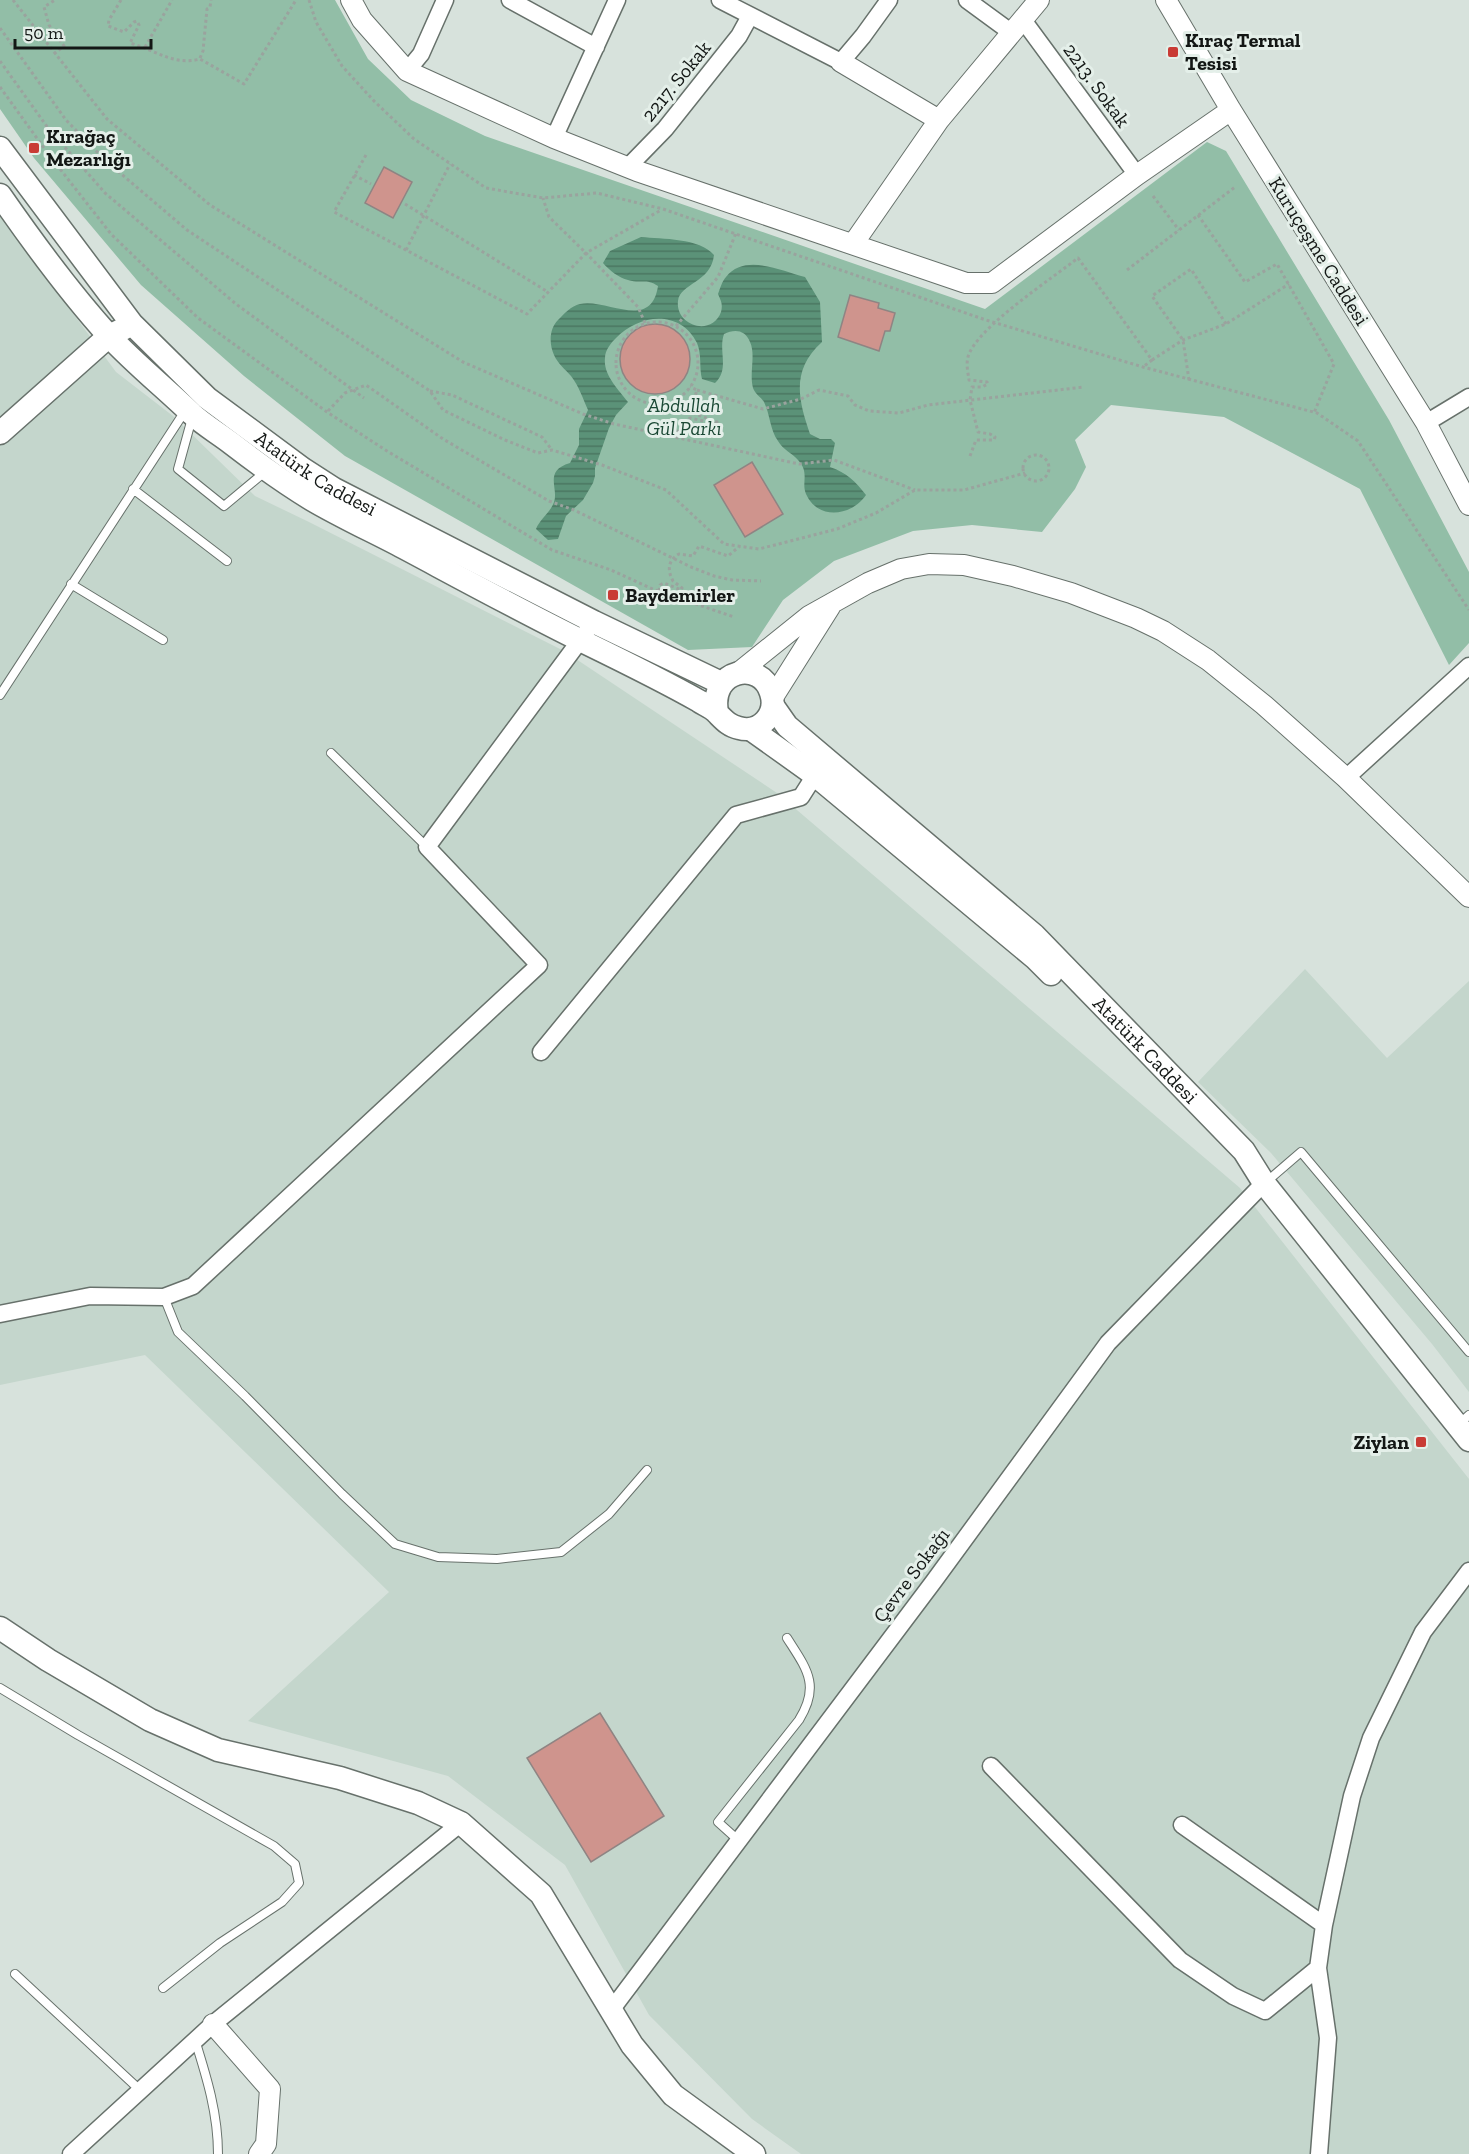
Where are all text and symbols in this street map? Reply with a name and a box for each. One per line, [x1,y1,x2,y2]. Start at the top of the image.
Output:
scale bar [15,12,152,50]
text: 50 m [24,22,64,44]
place label: Kıraç Termal Tesisi [1185,28,1301,75]
street label: 2217. Sokak [636,35,716,126]
street label: 2213. Sokak [1058,38,1136,132]
marker: Kıraç Termal Tesisi [1166,45,1180,59]
place label: Kırağaç Mezarlığı [46,124,131,171]
marker: Kırağaç Mezarlığı [27,141,41,155]
street label: Kuruçeşme Caddesi [1264,172,1375,330]
park label: Abdullah Gül Parkı [646,393,722,440]
street label: Atatürk Caddesi [250,426,381,521]
place label: Baydemirler [625,583,735,607]
marker: Baydemirler [606,588,620,602]
street label: Atatürk Caddesi [1088,991,1203,1109]
place label: Ziylan [1354,1430,1409,1454]
marker: Ziylan [1414,1435,1428,1449]
street label: Çevre Sokağı [868,1523,955,1627]

